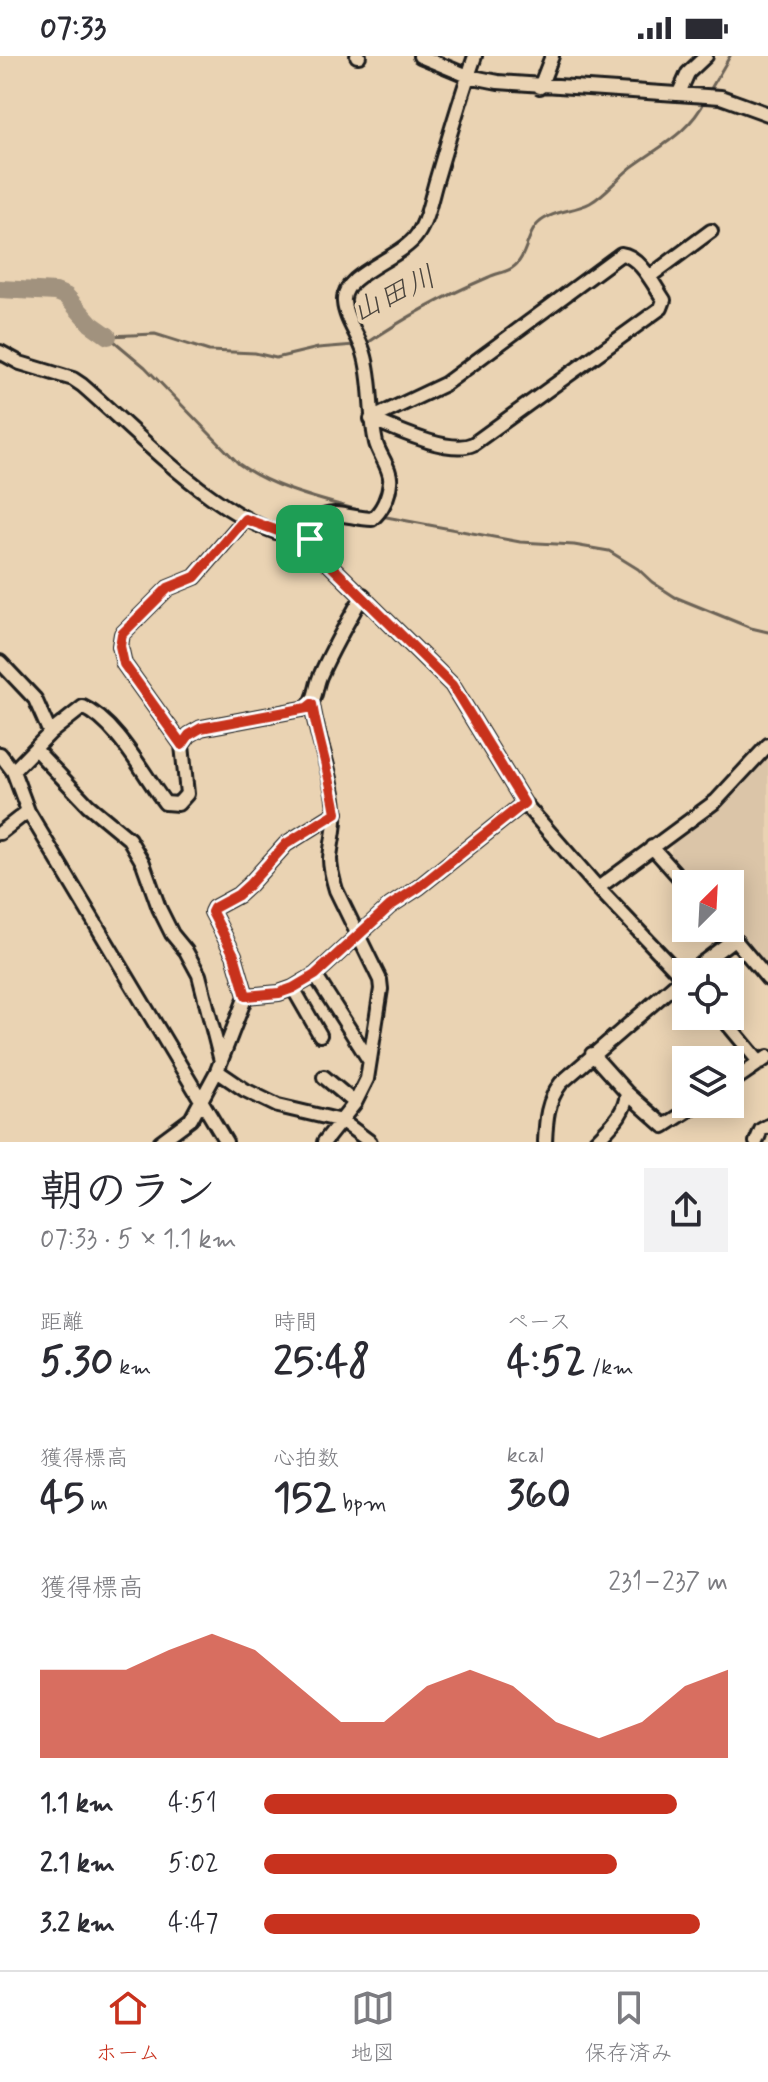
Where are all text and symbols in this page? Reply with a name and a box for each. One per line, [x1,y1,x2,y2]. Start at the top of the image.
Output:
text: 07:33 [40,9,106,48]
water label: 山田川 [345,258,443,332]
pin [276,505,344,573]
icon: arrive [288,517,332,561]
north arrow [672,870,744,942]
map controls [672,870,744,1118]
button: locate [672,958,744,1030]
button: layers [672,1046,744,1118]
text: 朝のラン [40,1164,216,1222]
button: share [644,1168,728,1252]
text: 07:33 · 5 × 1.1 km [40,1223,236,1257]
text: 距離 [40,1309,84,1337]
text: 時間 [273,1309,317,1337]
text: ペース [507,1309,571,1337]
text: 5.30 [40,1337,113,1389]
text: 25:48 [273,1337,370,1389]
text: 4:52 [507,1337,586,1389]
text: km [113,1354,151,1382]
text: /km [586,1354,633,1382]
text: kcal [507,1442,544,1470]
text: 獲得標高 [40,1445,128,1473]
text: 心拍数 [273,1445,339,1473]
text: 360 [507,1470,571,1522]
text: 45 [40,1473,85,1525]
text: 152 [273,1473,336,1525]
text: m [85,1490,108,1518]
text: bpm [336,1490,387,1518]
text: 231–237 m [608,1566,728,1600]
text: 獲得標高 [40,1572,144,1606]
text: 1.1 km [40,1787,114,1821]
text: 4:51 [168,1787,217,1821]
text: 2.1 km [40,1847,115,1881]
text: 5:02 [168,1847,219,1881]
text: 3.2 km [40,1907,115,1941]
text: 4:47 [168,1907,218,1941]
tab: ホーム [95,1986,160,2068]
tab: 地図 [351,1986,395,2068]
tab: 保存済み [585,1986,673,2068]

